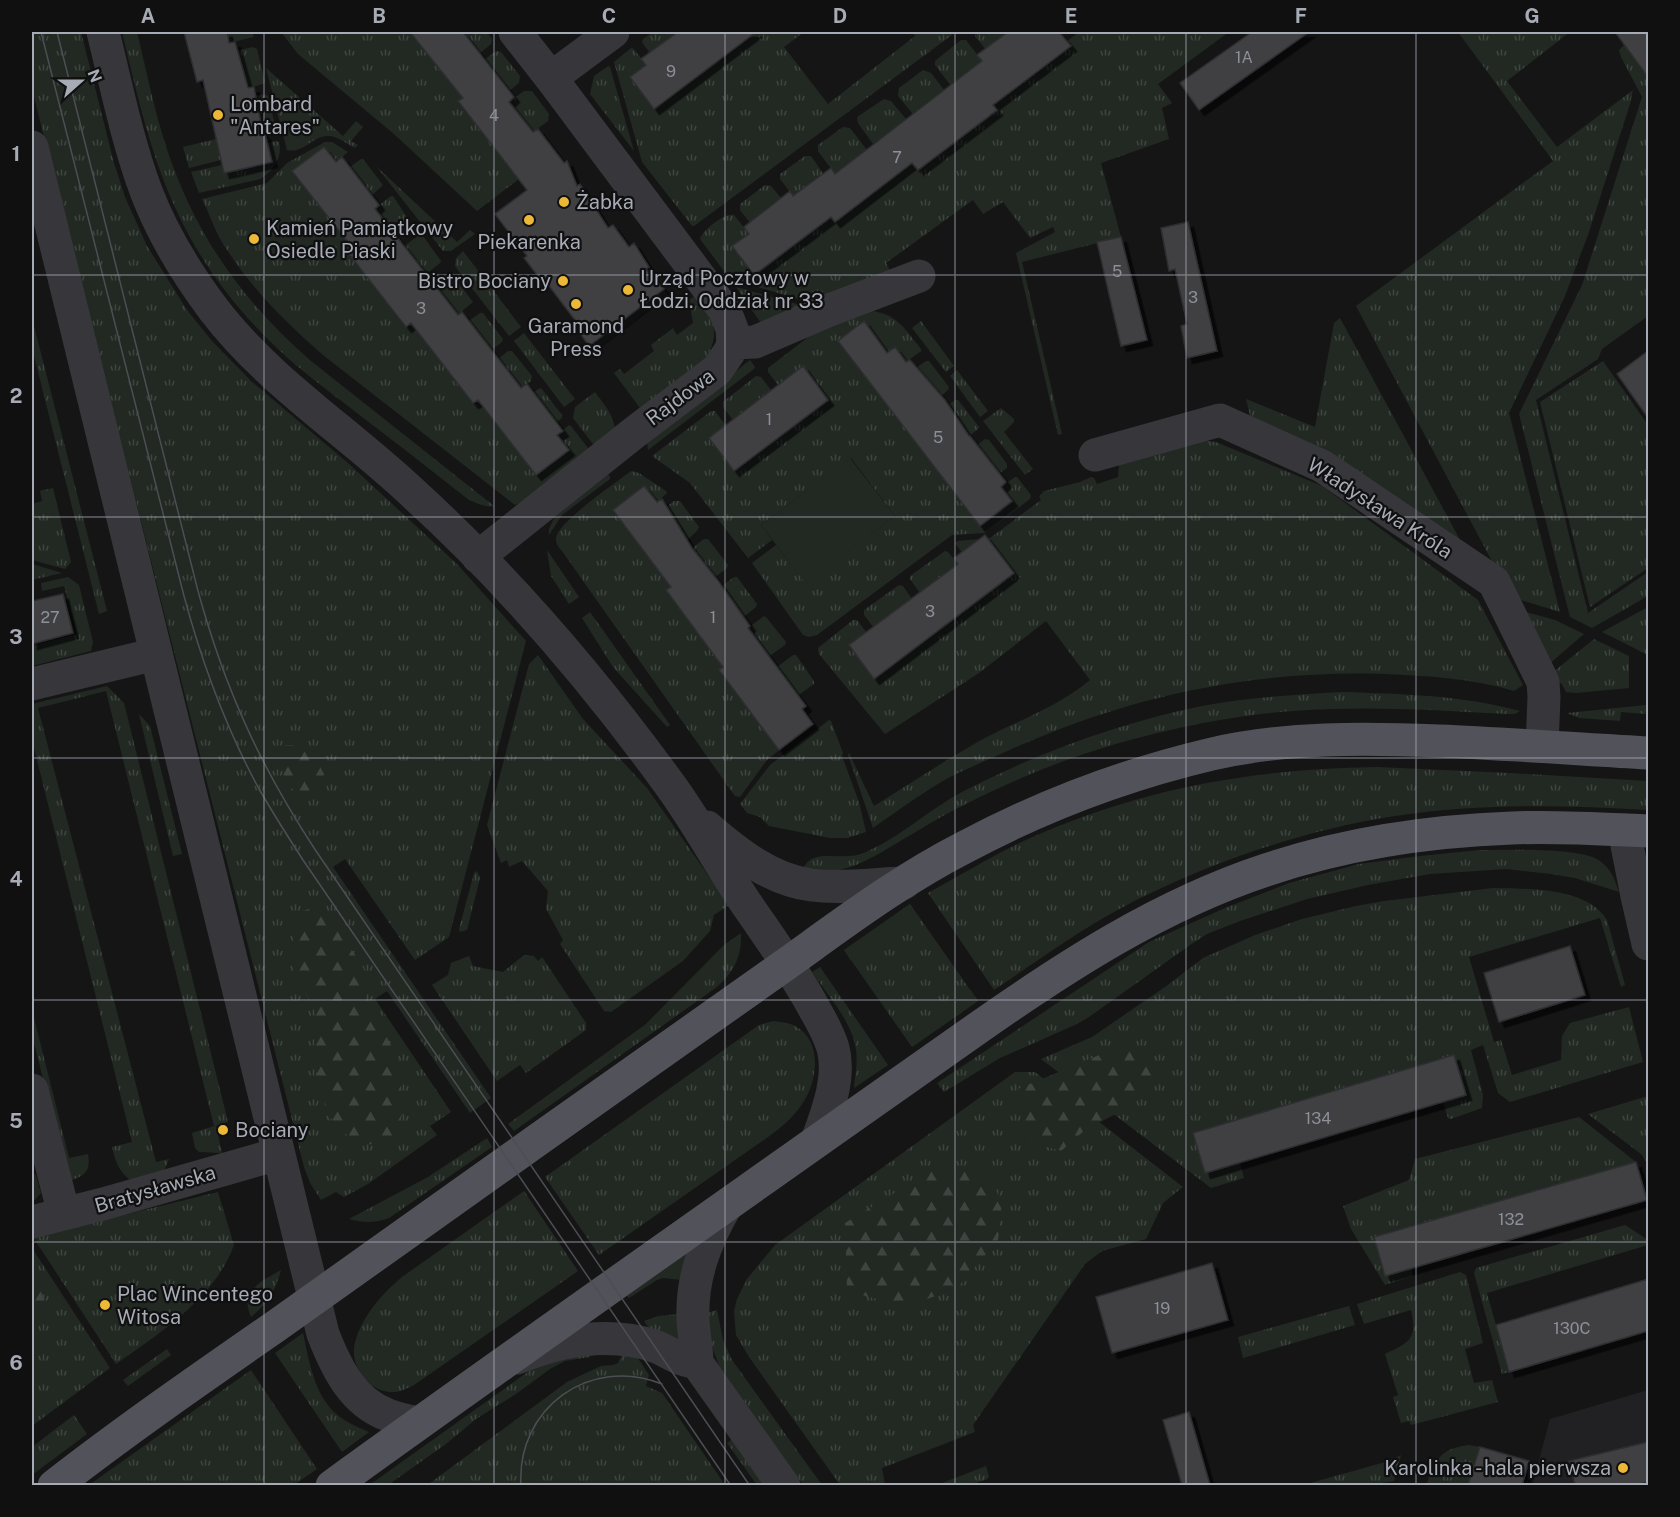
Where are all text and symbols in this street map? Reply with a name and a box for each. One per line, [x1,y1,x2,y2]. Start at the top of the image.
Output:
text: A [141,4,155,28]
text: B [372,4,386,28]
text: C [602,4,616,28]
text: D [833,4,847,28]
text: E [1065,4,1077,28]
text: F [1295,4,1307,28]
text: G [1524,4,1540,28]
house number: 1A [1235,48,1253,67]
north arrow [51,51,111,111]
house number: 9 [666,62,676,81]
text: N [83,67,106,85]
place label: Lombard "Antares" [230,92,320,139]
house number: 4 [489,106,499,125]
marker: Lombard "Antares" [211,108,225,122]
text: 1 [12,142,20,166]
house number: 7 [892,148,902,167]
place label: Żabka [576,190,634,214]
marker: Żabka [557,195,571,209]
marker: Piekarenka [522,213,536,227]
place label: Kamień Pamiątkowy Osiedle Piaski [266,216,454,263]
place label: Piekarenka [477,230,581,254]
marker: Kamień Pamiątkowy Osiedle Piaski [247,232,261,246]
house number: 5 [1112,262,1122,281]
place label: Urząd Pocztowy w Łodzi. Oddział nr 33 [640,266,823,313]
place label: Bistro Bociany [418,269,551,293]
marker: Bistro Bociany [556,274,570,288]
marker: Urząd Pocztowy w Łodzi. Oddział nr 33 [621,283,635,297]
house number: 3 [1188,288,1198,307]
marker: Garamond Press [569,297,583,311]
house number: 3 [416,299,426,318]
place label: Garamond Press [528,314,624,361]
street label: Rajdowa [641,364,719,430]
text: 2 [10,384,22,408]
house number: 1 [766,410,772,429]
house number: 5 [933,428,943,447]
street label: Władysława Króla [1303,452,1457,564]
house number: 3 [925,602,935,621]
house number: 27 [40,608,60,627]
house number: 1 [710,608,716,627]
text: 3 [9,625,23,649]
text: 4 [9,867,23,891]
text: 5 [9,1109,23,1133]
house number: 134 [1305,1109,1331,1128]
place label: Bociany [235,1118,309,1142]
marker: Bociany [216,1123,230,1137]
street label: Bratysławska [92,1160,218,1218]
house number: 132 [1498,1210,1524,1229]
place label: Plac Wincentego Witosa [117,1282,273,1329]
marker: Plac Wincentego Witosa [98,1298,112,1312]
house number: 19 [1154,1299,1170,1318]
house number: 130C [1553,1319,1591,1338]
text: 6 [9,1351,23,1375]
place label: Karolinka - hala pierwsza [1384,1456,1611,1480]
marker: Karolinka - hala pierwsza [1616,1461,1630,1475]

